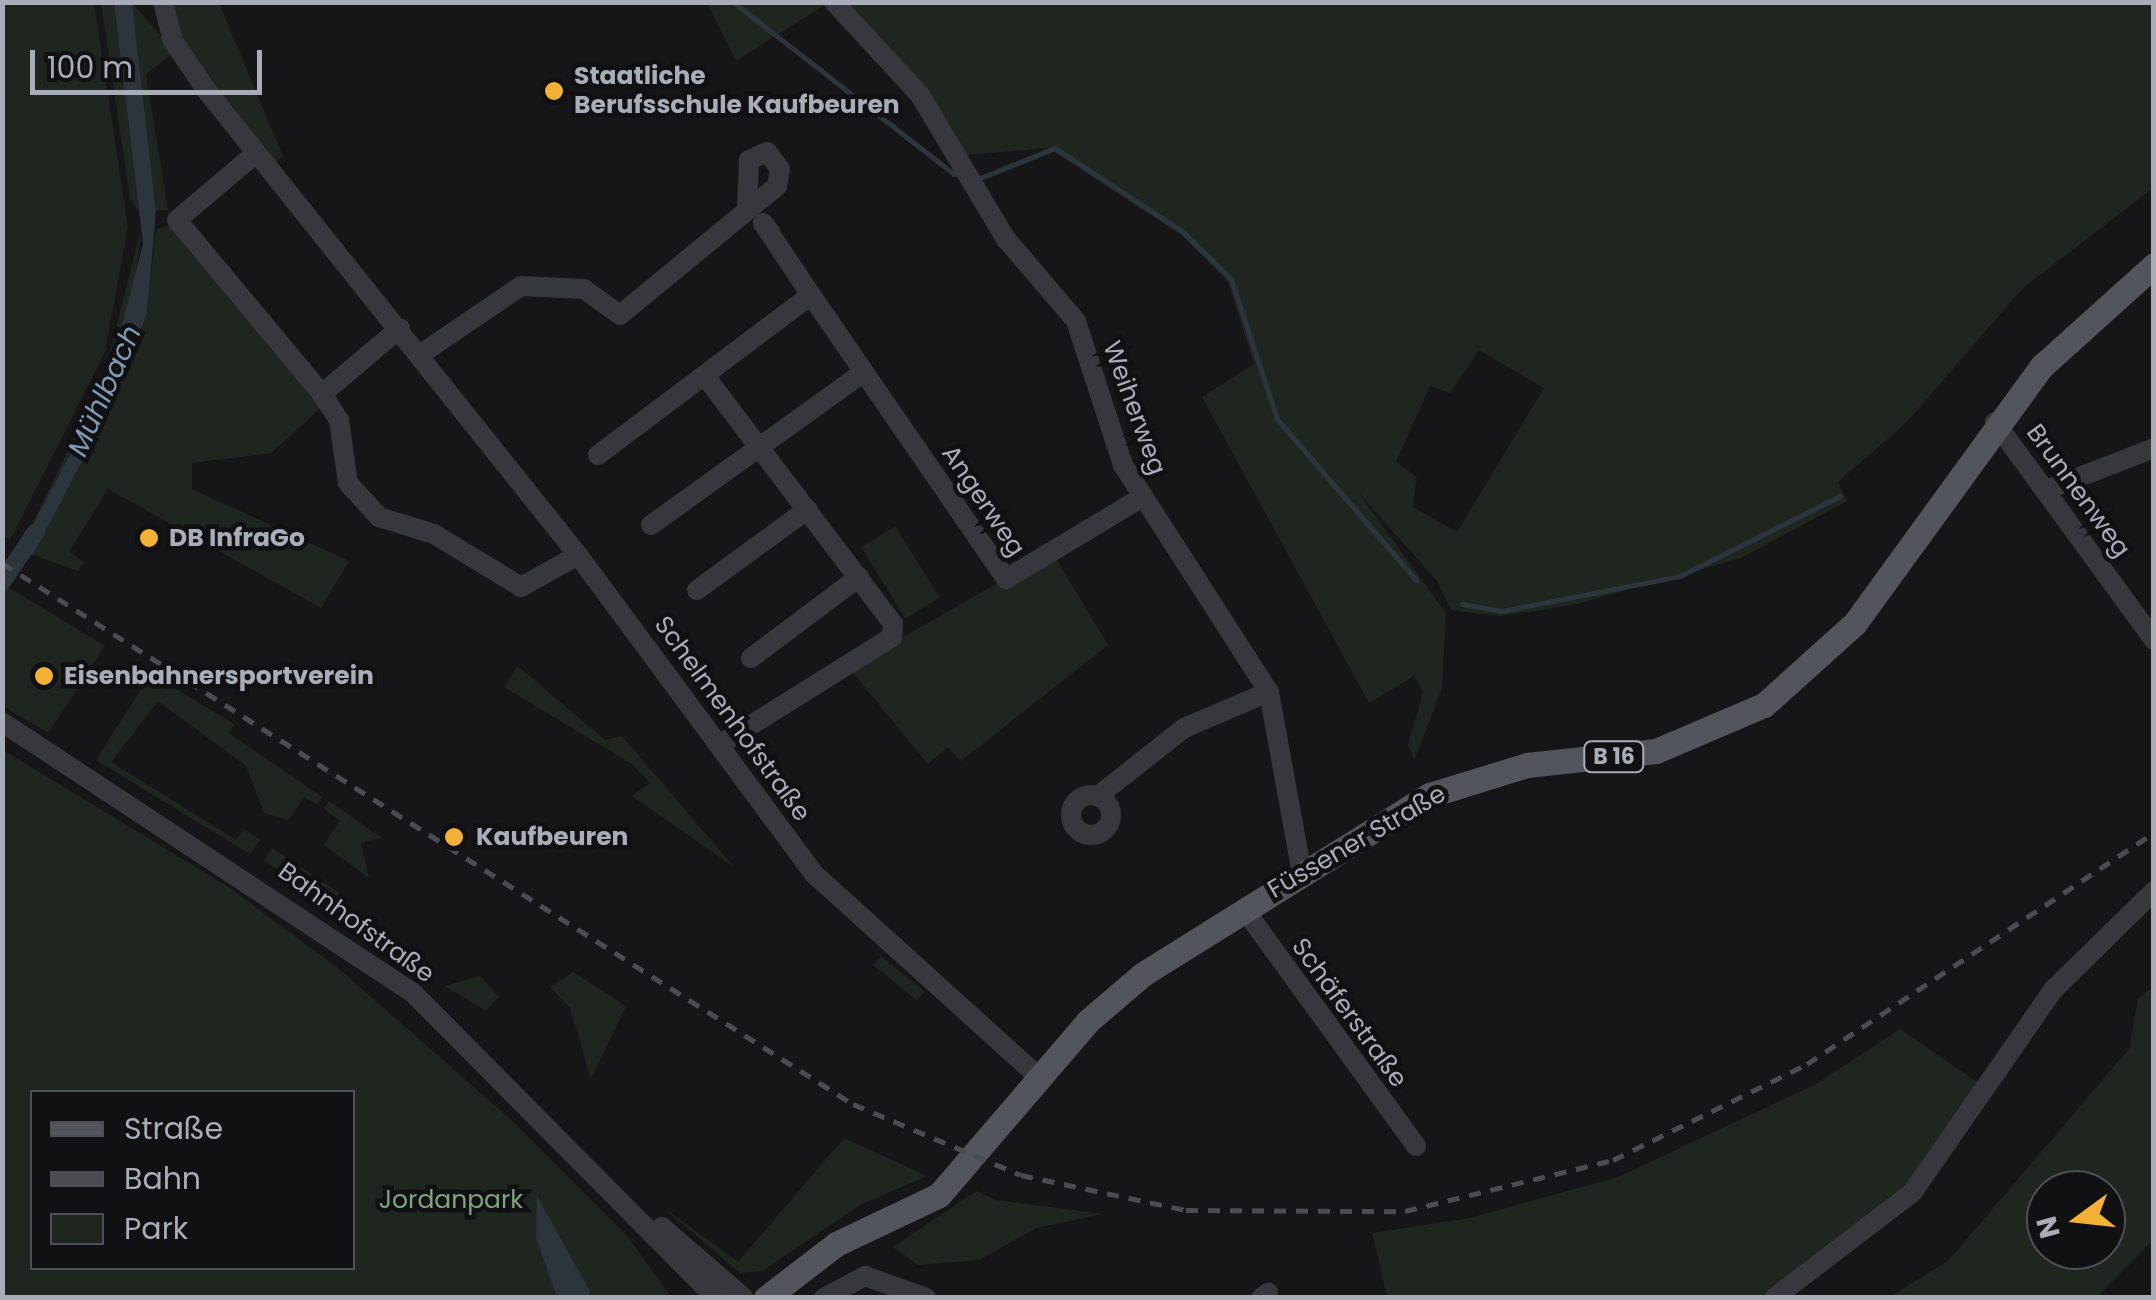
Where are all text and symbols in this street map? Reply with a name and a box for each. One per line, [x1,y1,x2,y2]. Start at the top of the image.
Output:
scale bar [35,30,268,92]
text: 100 m [47,46,133,89]
place label: Staatliche Berufsschule Kaufbeuren [574,62,900,121]
marker: Staatliche Berufsschule Kaufbeuren [543,80,565,102]
water label: Mühlbach [61,320,149,462]
street label: Weiherweg [1096,337,1172,479]
street label: Brunnenweg [2020,419,2136,563]
street label: Angerweg [935,440,1031,562]
place label: DB InfraGo [169,523,305,553]
marker: DB InfraGo [138,527,160,549]
street label: Schelmenhofstraße [648,611,816,827]
place label: Eisenbahnersportverein [64,661,374,691]
marker: Eisenbahnersportverein [33,665,55,687]
road number: B 16 [1582,740,1646,774]
street label: Füssener Straße [1263,779,1451,905]
place label: Kaufbeuren [476,822,628,852]
marker: Kaufbeuren [441,824,467,850]
street label: Bahnhofstraße [272,856,440,990]
street label: Schäferstraße [1285,933,1413,1093]
legend [30,1090,355,1270]
text: Straße [124,1107,223,1150]
text: Bahn [124,1157,201,1200]
north arrow [2026,1170,2126,1270]
park label: Jordanpark [379,1185,523,1215]
text: Park [124,1207,188,1250]
text: N [2027,1212,2070,1243]

